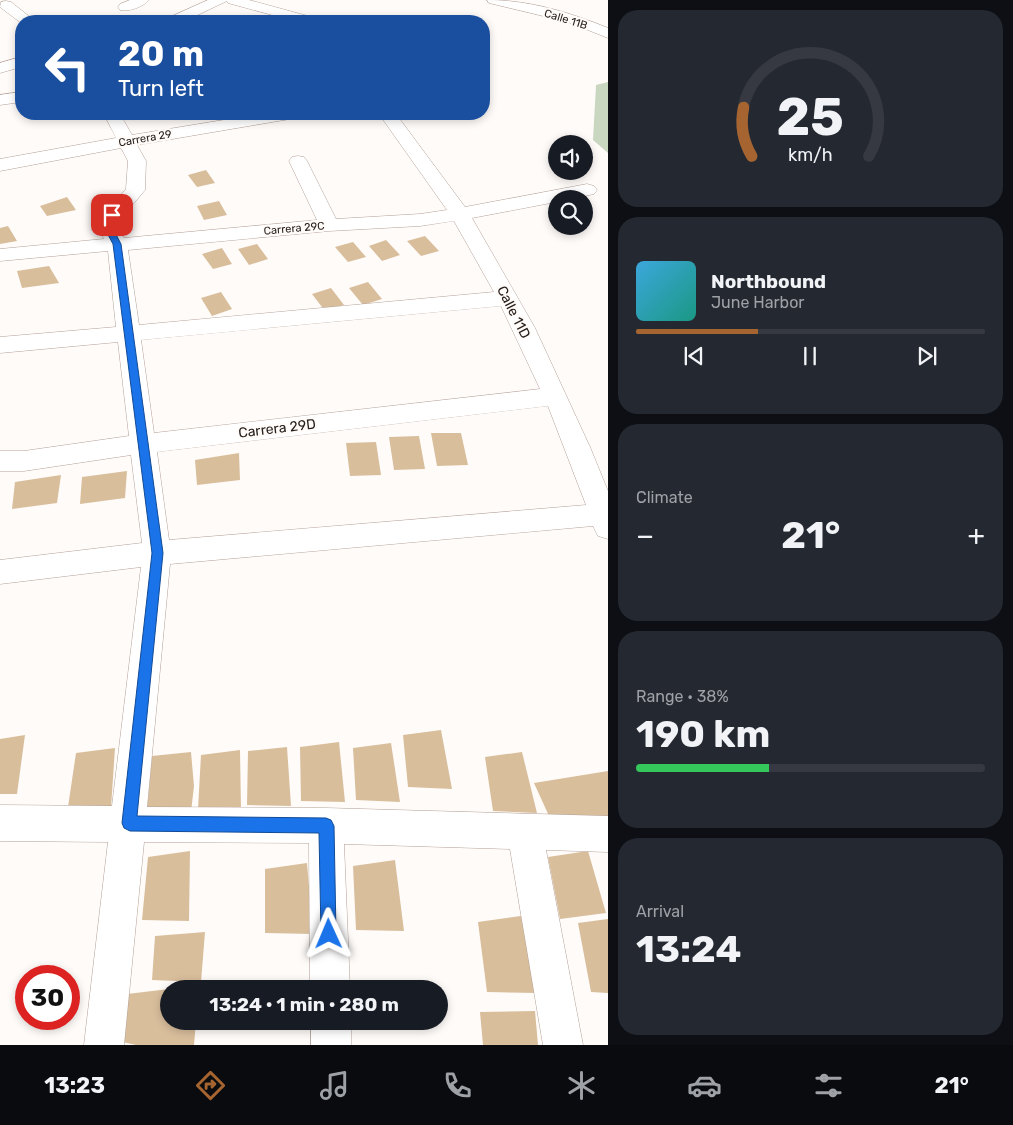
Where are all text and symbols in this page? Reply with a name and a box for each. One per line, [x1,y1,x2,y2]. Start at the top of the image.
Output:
street label: Calle 11B [543,7,589,32]
text: 20 m [118,33,204,75]
icon: left [35,35,100,100]
text: Turn left [118,75,204,102]
text: 25 [777,86,844,148]
street label: Carrera 29 [118,127,173,150]
map controls [548,135,593,235]
button: sound [548,135,593,180]
text: km/h [788,144,833,165]
button: search [548,190,593,235]
pin [91,194,133,236]
icon: arrive [98,201,126,229]
street label: Carrera 29C [263,219,325,238]
text: Northbound [711,270,826,293]
street label: Calle 11D [493,283,534,341]
text: June Harbor [711,293,804,312]
icon: previous [680,342,708,370]
icon: pause [796,342,824,370]
icon: next [913,342,941,370]
street label: Carrera 29D [237,415,317,442]
text: Climate [636,488,693,507]
text: 21° [781,512,840,558]
text: − [636,519,654,552]
text: + [968,519,985,552]
text: Range · 38% [636,687,729,706]
text: 190 km [636,711,770,757]
text: Arrival [636,902,684,921]
position arrow [302,907,354,959]
text: 13:24 [636,926,742,972]
speed limit sign: 30 [15,965,80,1030]
text: 13:24 · 1 min · 280 m [209,993,399,1016]
icon: directions [193,1068,228,1103]
icon: music [317,1068,352,1103]
icon: phone [440,1068,475,1103]
icon: climate [564,1068,599,1103]
icon: car [687,1068,722,1103]
icon: filters [811,1068,846,1103]
text: 13:23 [44,1072,105,1099]
text: 21° [934,1072,969,1099]

